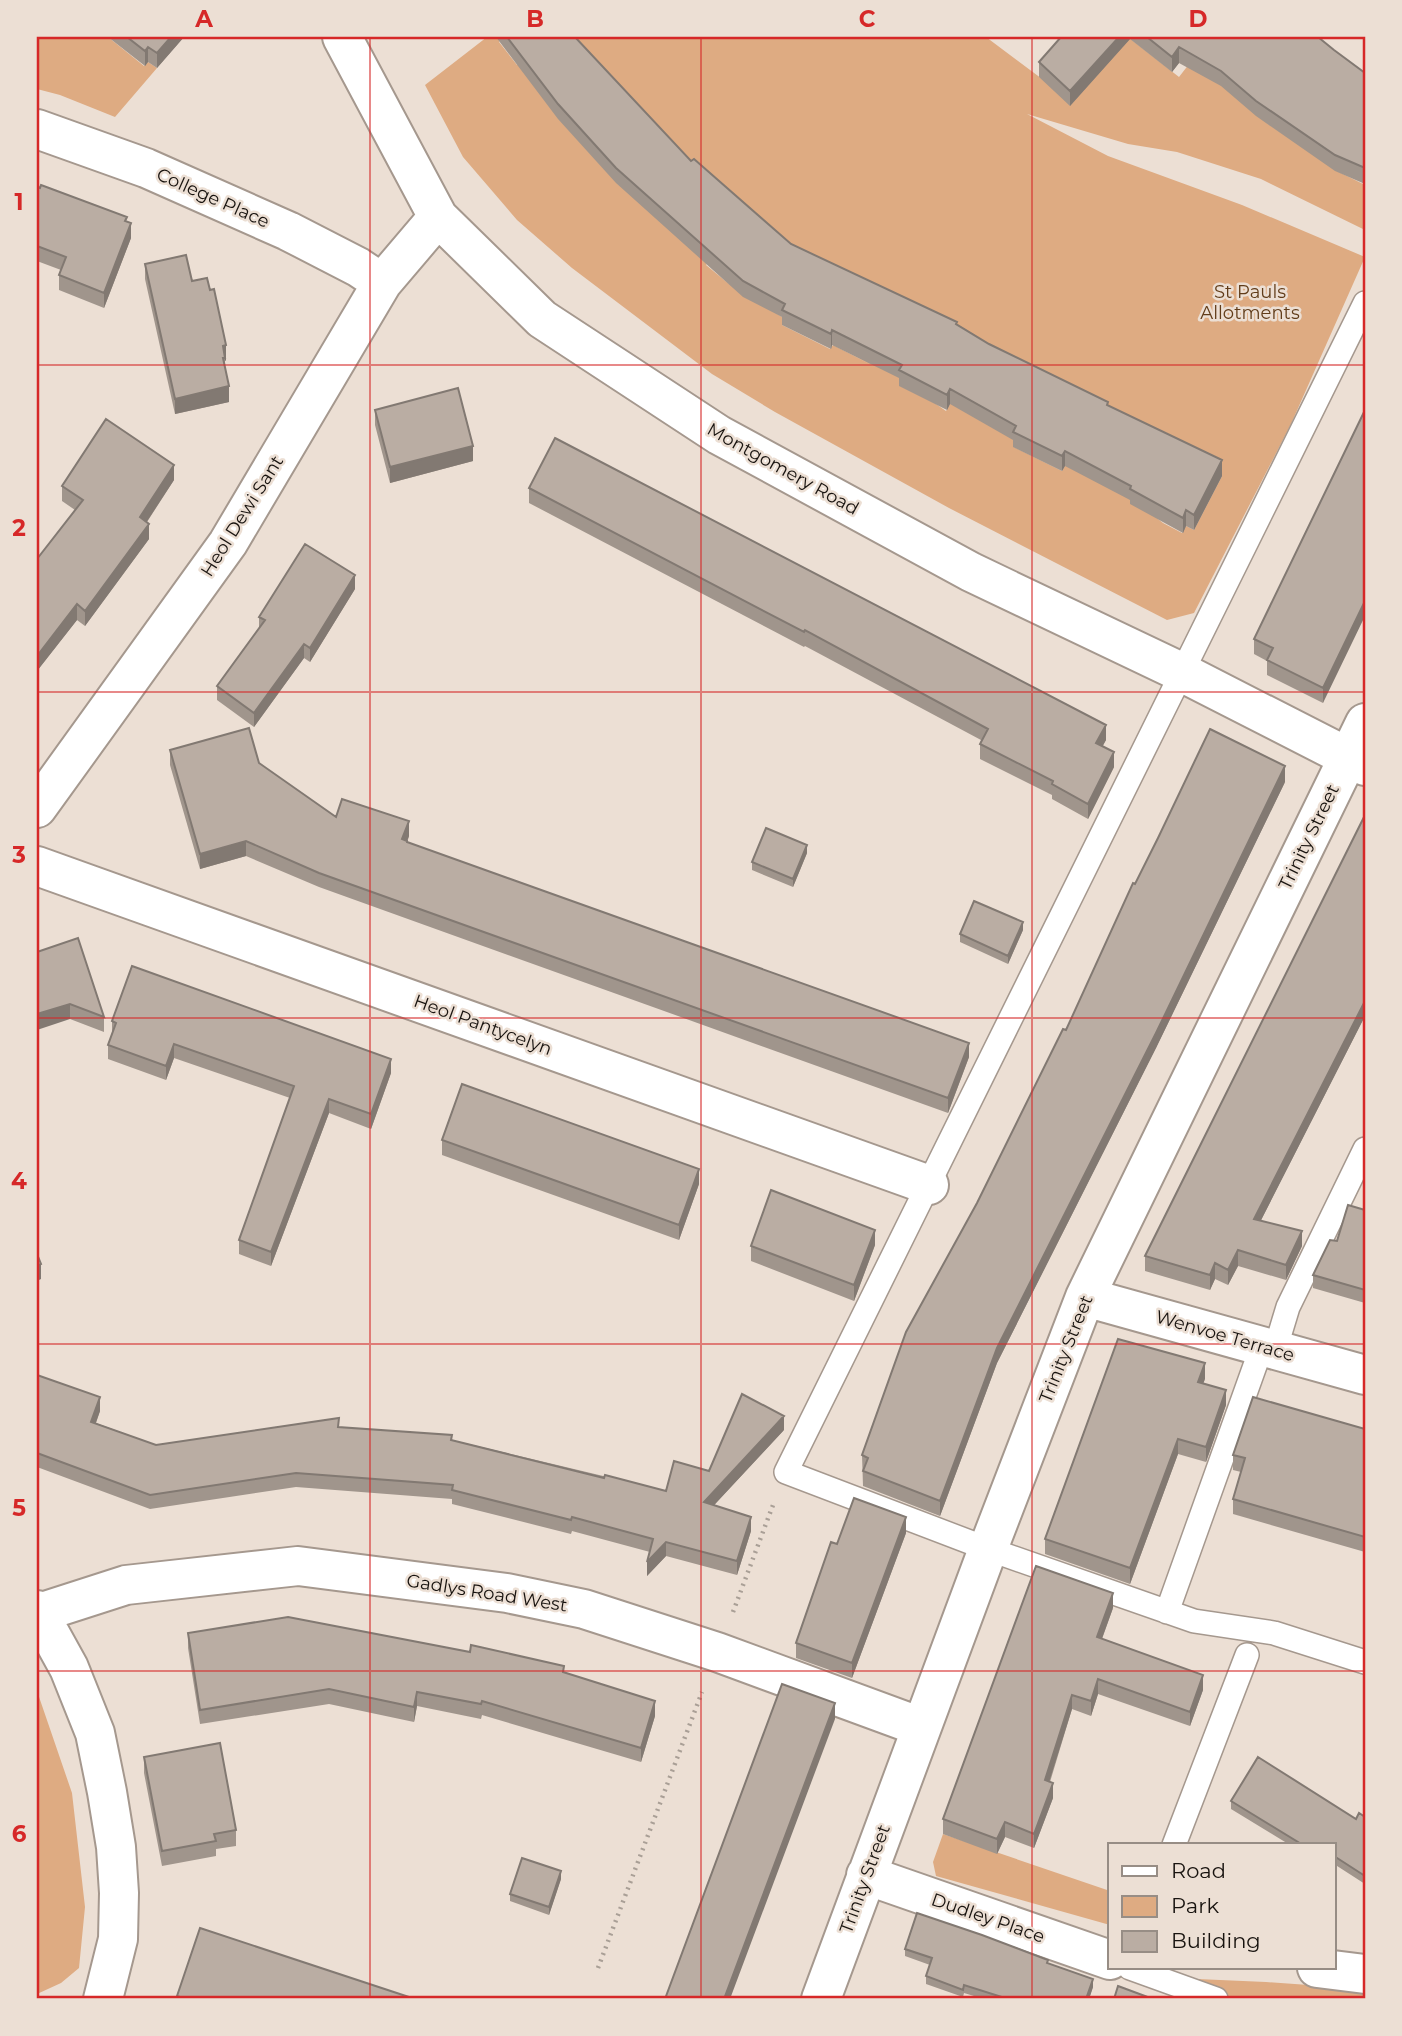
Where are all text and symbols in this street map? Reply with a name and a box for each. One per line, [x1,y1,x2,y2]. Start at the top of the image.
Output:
text: A [194,5,213,33]
text: B [526,5,544,33]
text: C [859,5,876,33]
text: D [1189,5,1208,33]
street label: College Place [153,163,273,233]
text: 1 [14,188,24,216]
park label: St Pauls Allotments [1200,281,1300,324]
street label: Montgomery Road [703,418,863,520]
street label: Heol Dewi Sant [196,451,288,581]
text: 2 [12,514,26,542]
street label: Trinity Street [1274,781,1344,893]
text: 3 [11,841,26,869]
street label: Heol Pantycelyn [411,990,555,1060]
text: 4 [11,1167,27,1195]
street label: Trinity Street [1034,1292,1098,1406]
street label: Wenvoe Terrace [1153,1306,1297,1366]
text: 5 [12,1494,26,1522]
street label: Gadlys Road West [405,1569,569,1617]
text: 6 [12,1820,27,1848]
street label: Trinity Street [835,1821,895,1937]
legend [1108,1843,1336,1969]
text: Road [1171,1858,1226,1883]
street label: Dudley Place [928,1888,1048,1948]
text: Park [1171,1893,1219,1918]
text: Building [1171,1928,1261,1953]

